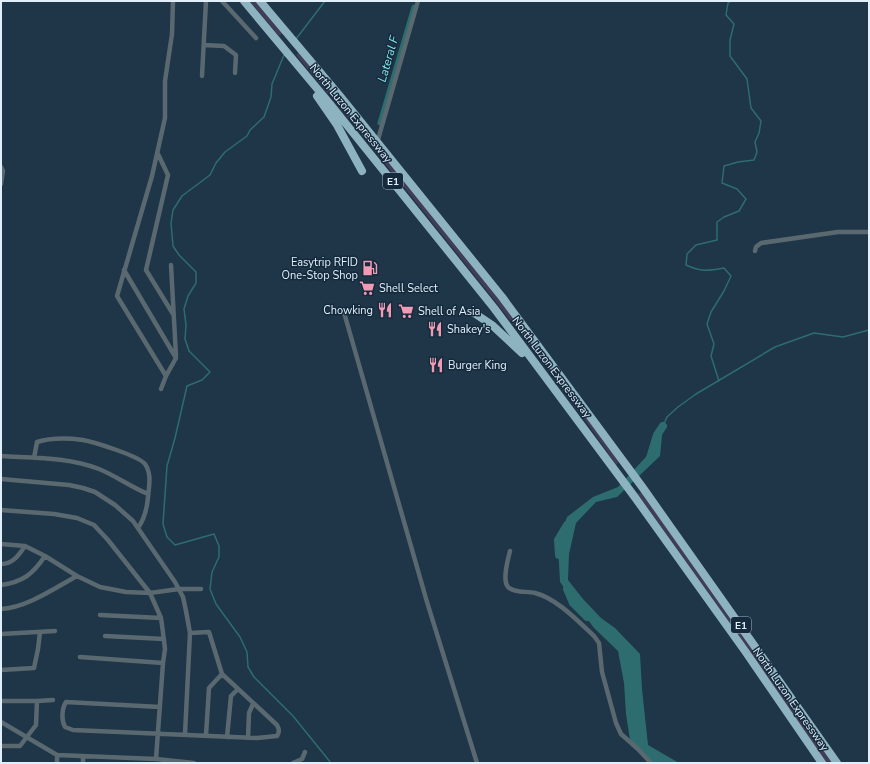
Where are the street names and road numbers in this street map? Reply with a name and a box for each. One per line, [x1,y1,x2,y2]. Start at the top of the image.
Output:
street label: North Luzon Expressway [306,61,395,166]
road number: E1 [383,173,403,189]
street label: North Luzon Expressway [509,314,595,421]
road number: E1 [731,617,751,633]
street label: North Luzon Expressway [749,645,832,754]

